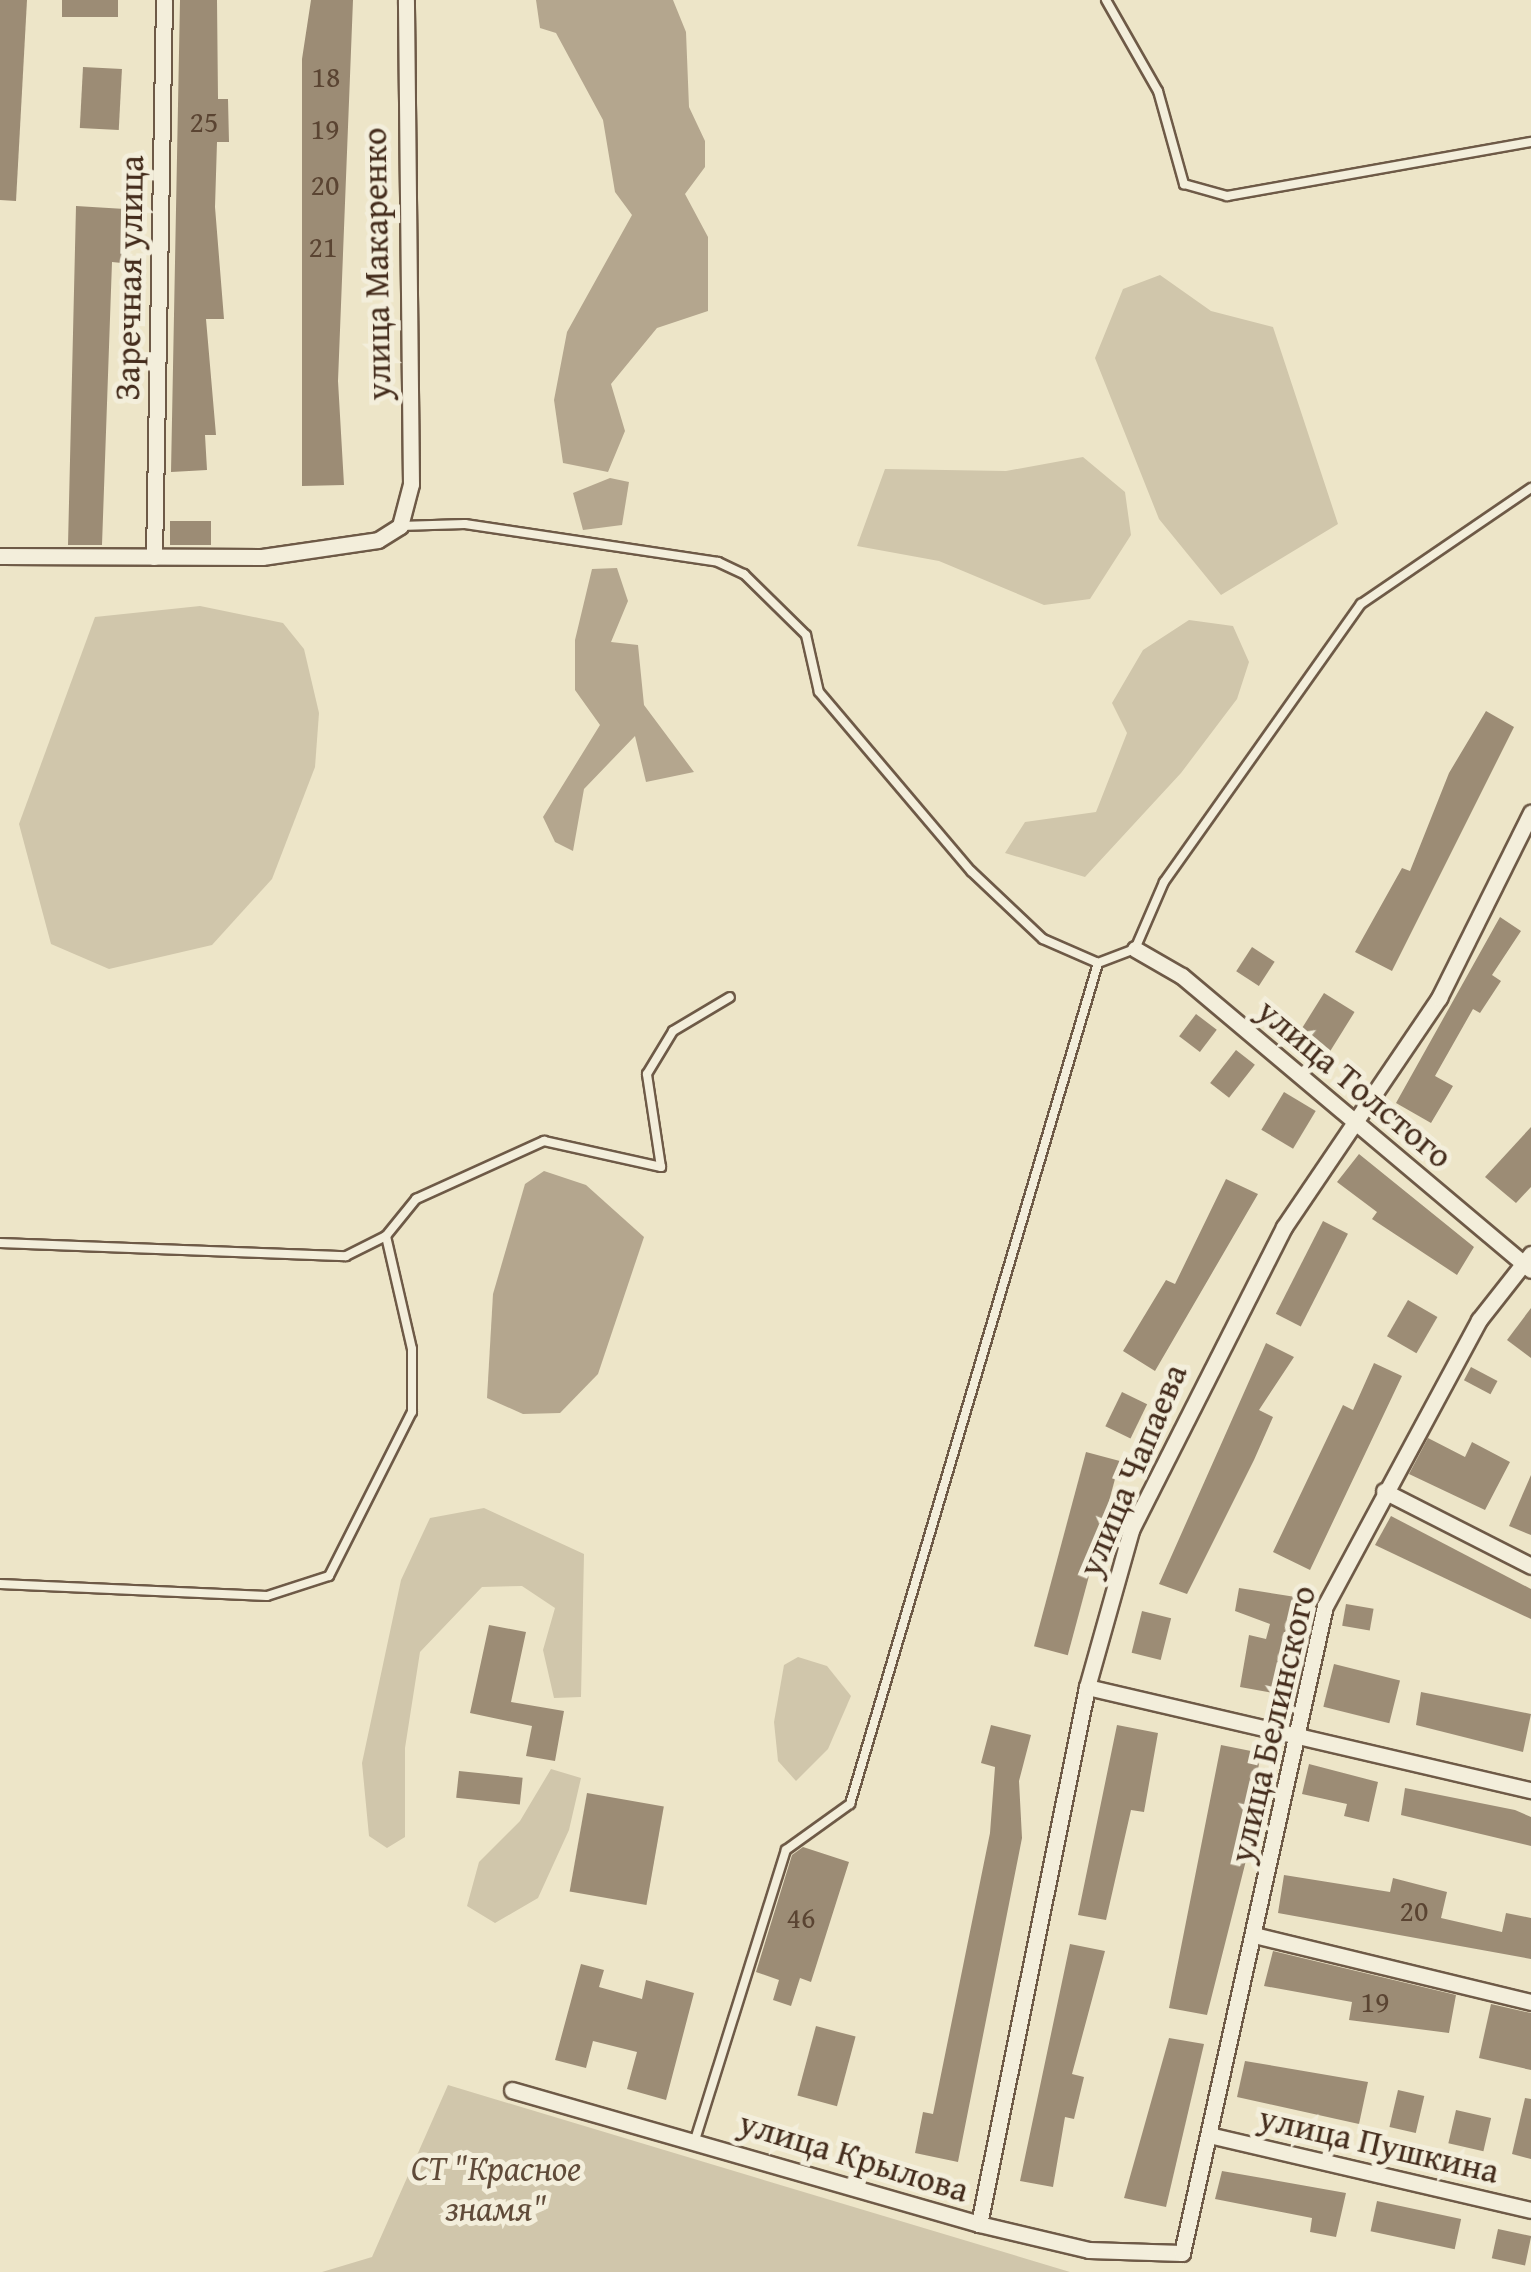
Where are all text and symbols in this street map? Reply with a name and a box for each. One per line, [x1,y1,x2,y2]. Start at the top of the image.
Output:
house number: 18 [312,58,340,94]
house number: 25 [190,103,218,139]
house number: 19 [311,110,339,146]
street label: улица Макаренко [353,127,399,401]
street label: Заречная улица [106,155,152,401]
house number: 20 [311,166,339,202]
house number: 21 [309,228,337,264]
street label: улица Толстого [1249,989,1461,1177]
street label: улица Чапаева [1068,1357,1196,1583]
street label: улица Белинского [1220,1581,1324,1867]
house number: 20 [1400,1892,1428,1928]
house number: 46 [787,1899,815,1935]
house number: 19 [1361,1983,1389,2019]
street label: улица Пушкина [1255,2096,1503,2192]
street label: улица Крылова [734,2101,974,2211]
park label: СТ "Красное знамя" [411,2147,581,2229]

